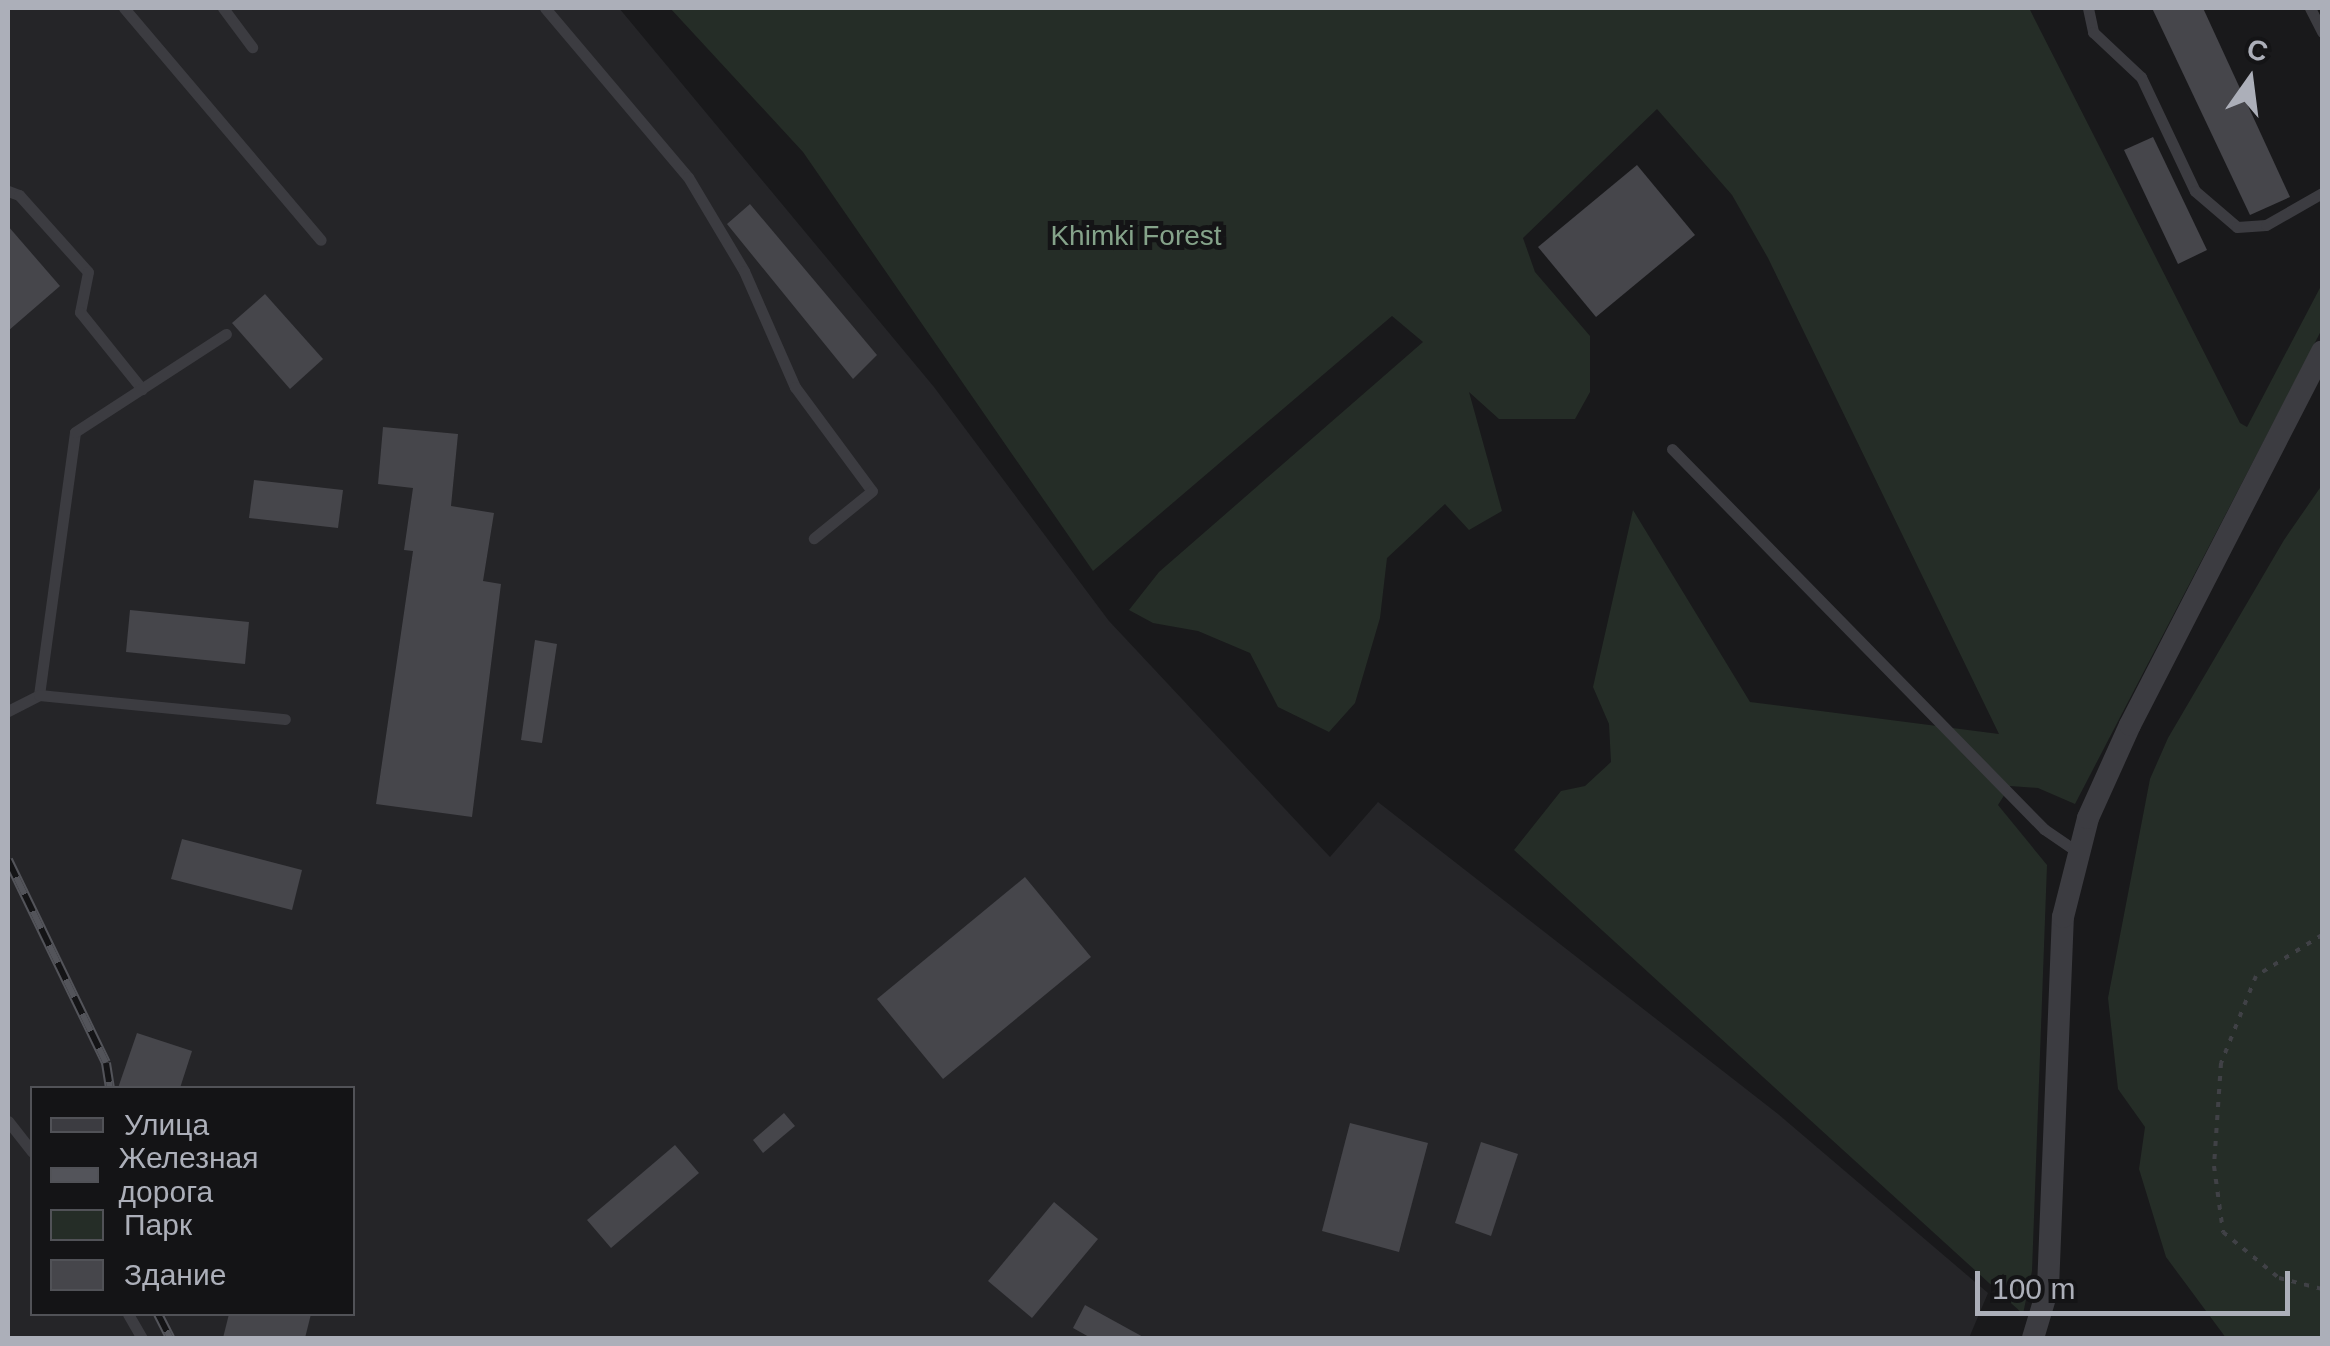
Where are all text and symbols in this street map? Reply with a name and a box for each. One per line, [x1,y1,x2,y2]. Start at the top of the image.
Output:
north arrow [2200,30,2300,130]
text: С [2244,33,2271,68]
park label: Khimki Forest [1050,219,1222,253]
legend [30,1086,355,1316]
text: Улица [124,1108,209,1141]
text: Железная дорога [119,1141,258,1208]
text: Парк [124,1208,192,1241]
scale bar [1980,1251,2295,1313]
text: Здание [124,1258,226,1291]
text: 100 m [1992,1272,2075,1305]

